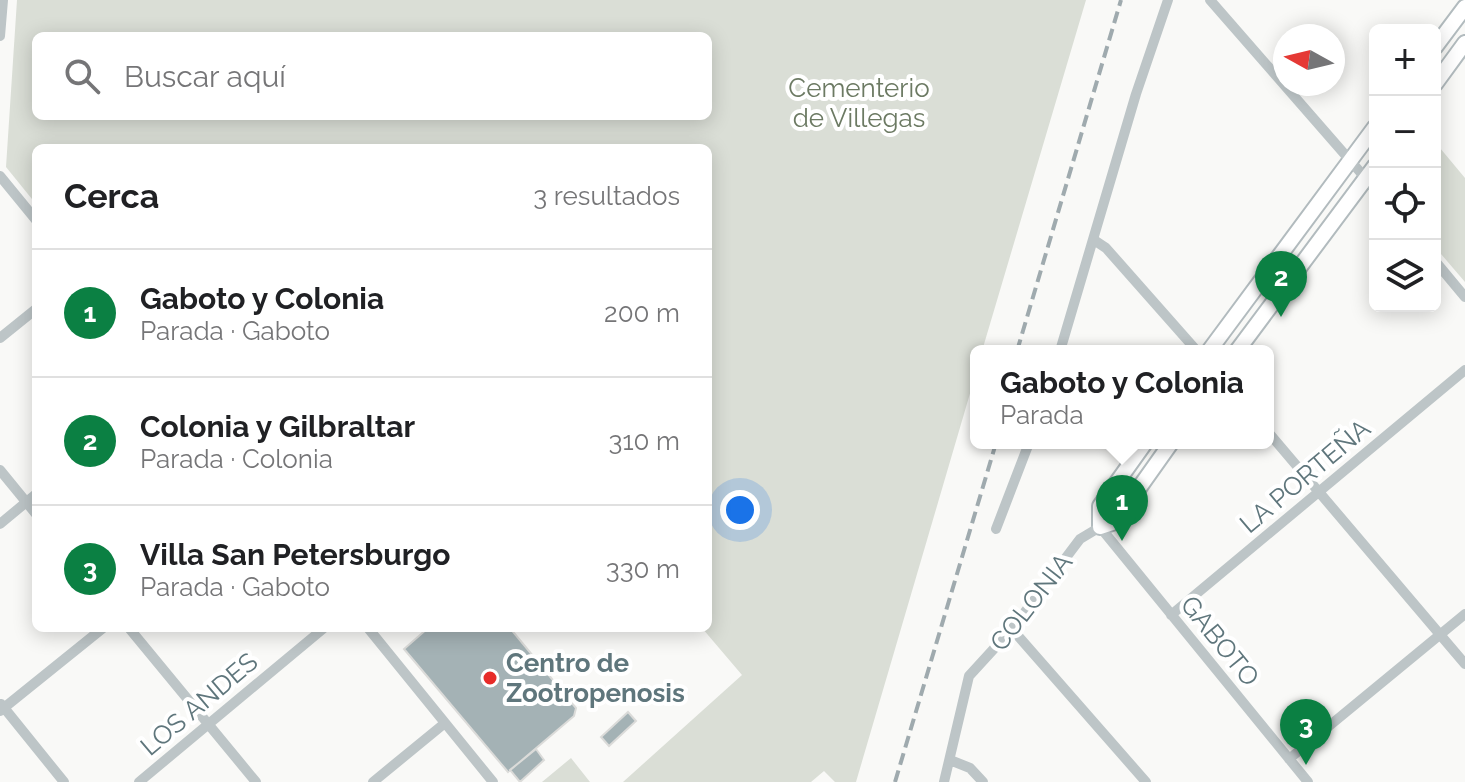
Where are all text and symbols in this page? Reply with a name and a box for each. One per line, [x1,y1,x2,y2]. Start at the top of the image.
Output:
north arrow [1273,24,1345,96]
map controls [1369,24,1441,312]
button: + [1369,24,1441,96]
search box [32,32,712,120]
icon: search [60,54,104,98]
text: Buscar aquí [124,59,286,94]
park label: Cementerio de Villegas [788,73,930,133]
button: − [1369,96,1441,168]
button: locate [1369,168,1441,240]
text: Cerca [64,176,159,216]
text: 3 resultados [533,181,680,211]
button: layers [1369,240,1441,312]
pin: 2 [1255,251,1307,317]
text: Gaboto y Colonia [140,281,384,316]
text: 1 [84,298,96,328]
text: 200 m [604,298,680,328]
text: Parada · Gaboto [140,316,330,346]
popup [970,345,1274,449]
text: Gaboto y Colonia [1000,365,1244,400]
text: Parada [1000,400,1084,430]
text: Colonia y Gilbraltar [140,409,415,444]
street label: LA PORTEÑA [1234,413,1376,539]
text: 2 [83,426,97,456]
text: 310 m [609,426,680,456]
text: Parada · Colonia [140,444,333,474]
pin: 1 [1096,475,1148,541]
your location [720,490,760,530]
text: Villa San Petersburgo [140,537,450,572]
street label: COLONIA [984,547,1079,657]
text: 3 [83,554,97,584]
text: 330 m [606,554,680,584]
text: Parada · Gaboto [140,572,330,602]
street label: GABOTO [1175,590,1265,692]
street label: LOS ANDES [134,646,264,762]
place label: Centro de Zootropenosis [506,648,685,708]
marker: Centro de Zootropenosis [481,669,499,687]
pin: 3 [1280,699,1332,765]

